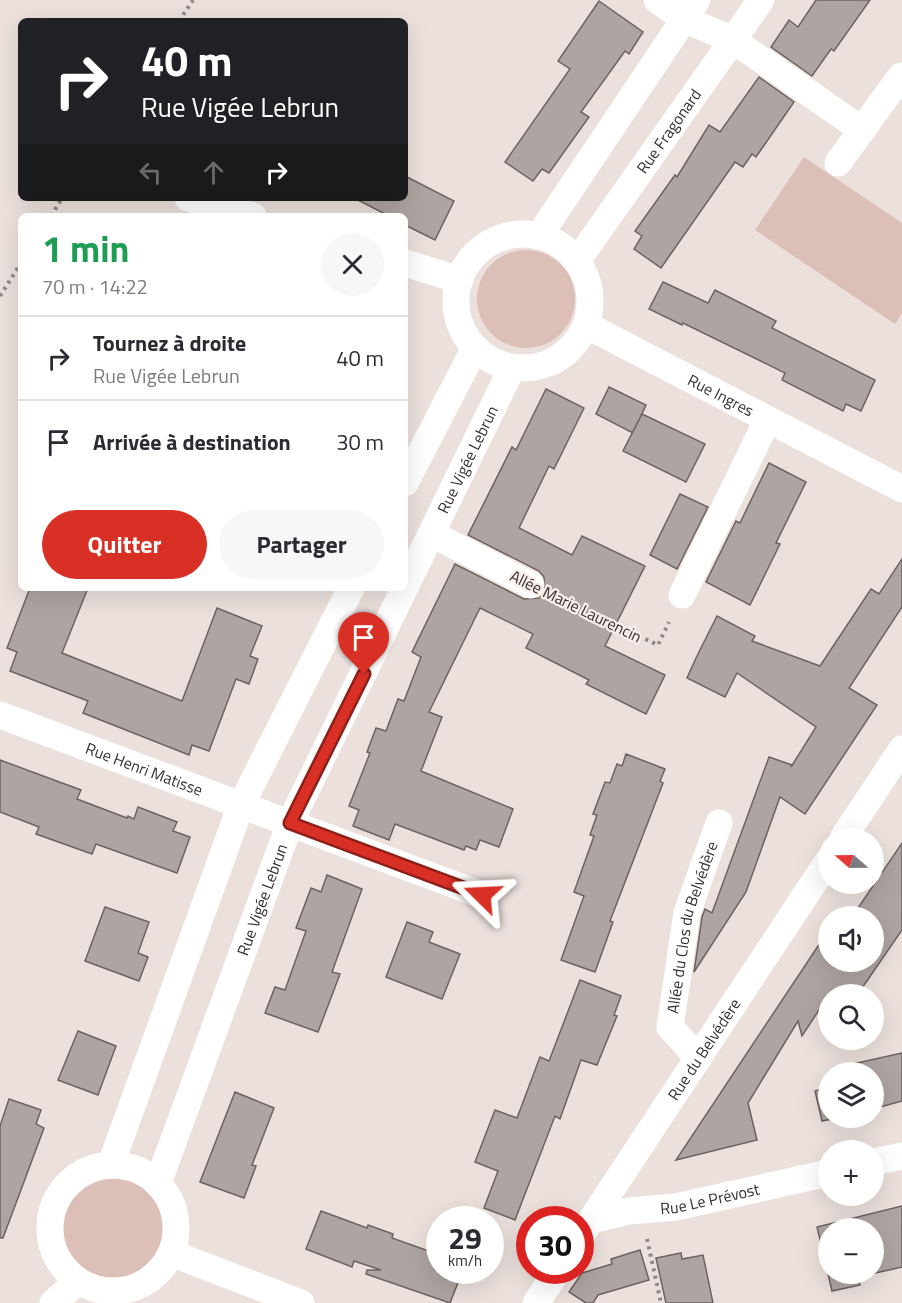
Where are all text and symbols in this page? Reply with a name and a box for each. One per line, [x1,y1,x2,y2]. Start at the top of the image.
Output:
text: 40 m [141,28,233,92]
icon: right [42,42,120,120]
street label: Rue Fragonard [630,84,707,178]
text: Rue Vigée Lebrun [141,86,339,127]
icon: left [134,156,167,189]
icon: ahead [197,156,230,189]
icon: right [260,156,293,189]
text: 1 min [42,221,129,276]
button: close [321,233,384,296]
text: 70 m · 14:22 [42,271,148,302]
text: Tournez à droite [93,326,246,360]
text: 40 m [336,341,384,375]
icon: right [42,342,75,375]
text: Rue Vigée Lebrun [93,360,240,391]
street label: Rue Ingres [684,368,758,422]
street label: Rue Vigée Lebrun [431,401,504,517]
text: Arrivée à destination [93,425,291,459]
text: 30 m [336,425,384,459]
icon: arrive [42,426,75,459]
button: Quitter [42,510,207,579]
button: Partager [219,510,384,579]
street label: Allée Marie Laurencin [506,564,646,648]
pin [338,612,389,674]
icon: arrive [347,621,380,654]
street label: Rue Henri Matisse [82,736,206,802]
north arrow [818,828,884,894]
map controls [818,828,884,1284]
street label: Allée du Clos du Belvédère [660,838,724,1015]
street label: Rue Vigée Lebrun [230,840,293,959]
position arrow [450,863,514,927]
button: sound [818,906,884,972]
button: search [818,984,884,1050]
street label: Rue du Belvédère [661,993,746,1105]
button: layers [818,1062,884,1128]
button: + [818,1140,884,1206]
street label: Rue Le Prévost [659,1177,762,1220]
speed limit sign: 30 [516,1206,594,1284]
text: 29 [448,1215,482,1261]
button: − [818,1218,884,1284]
text: km/h [448,1249,482,1272]

